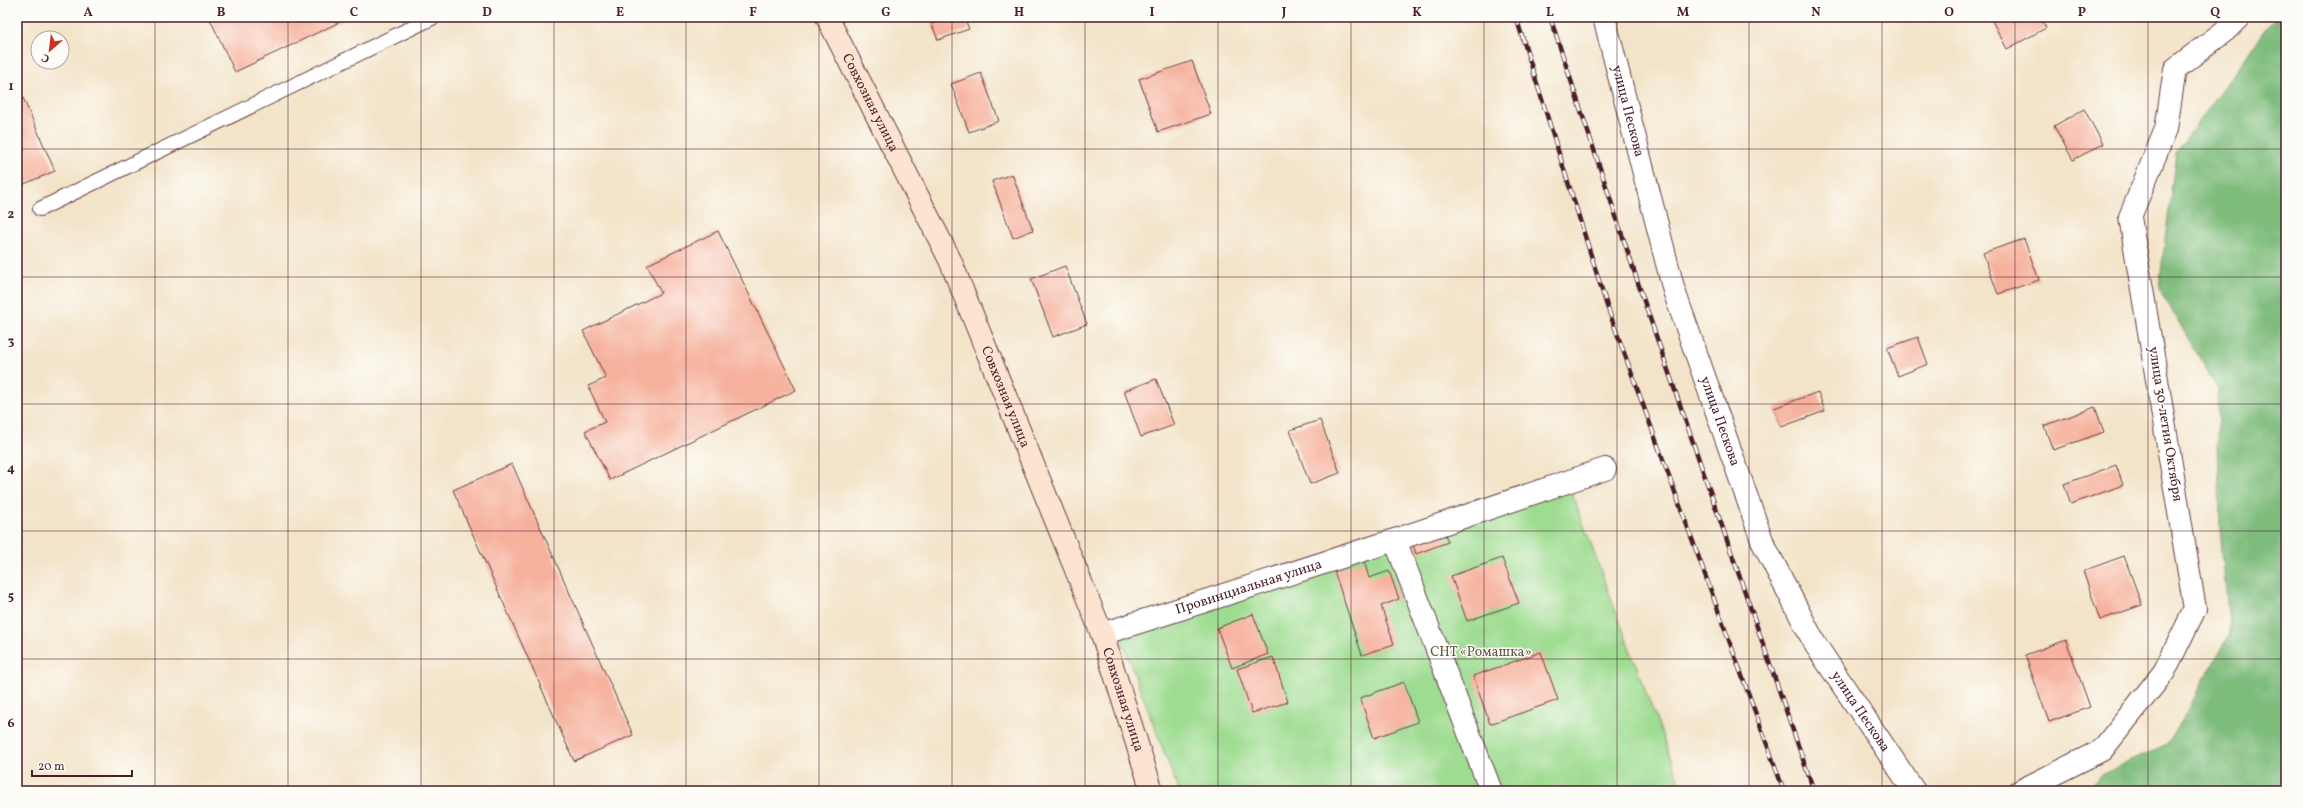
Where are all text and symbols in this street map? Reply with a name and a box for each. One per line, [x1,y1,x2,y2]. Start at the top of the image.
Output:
text: A [83,4,93,22]
text: B [217,4,226,22]
text: C [350,4,358,22]
text: D [482,4,492,22]
text: E [616,4,624,22]
text: F [749,4,757,22]
text: G [881,4,891,22]
text: H [1014,4,1024,22]
text: I [1150,4,1155,22]
text: J [1281,4,1287,22]
text: K [1412,4,1422,22]
text: L [1546,4,1554,22]
text: M [1677,4,1690,22]
text: N [1811,4,1821,22]
text: O [1944,4,1954,22]
text: P [2078,4,2086,22]
text: Q [2210,4,2221,22]
north arrow [30,30,70,70]
text: С [39,49,53,66]
street label: Совхозная улица [837,50,903,155]
street label: улица Пескова [1607,63,1649,159]
text: 1 [8,78,14,96]
text: 2 [8,206,15,224]
text: 3 [8,333,15,351]
street label: Совхозная улица [976,343,1035,450]
street label: улица 30-летия Октября [2143,345,2187,503]
street label: улица Пескова [1695,374,1745,469]
text: 4 [7,460,15,478]
street label: Провинциальная улица [1173,555,1324,619]
text: 5 [8,588,14,606]
park label: СНТ «Ромашка» [1430,643,1532,662]
street label: Совхозная улица [1097,645,1148,754]
street label: улица Пескова [1826,667,1895,756]
text: 6 [7,715,15,733]
scale bar [32,752,132,778]
text: 20 m [38,759,65,775]

